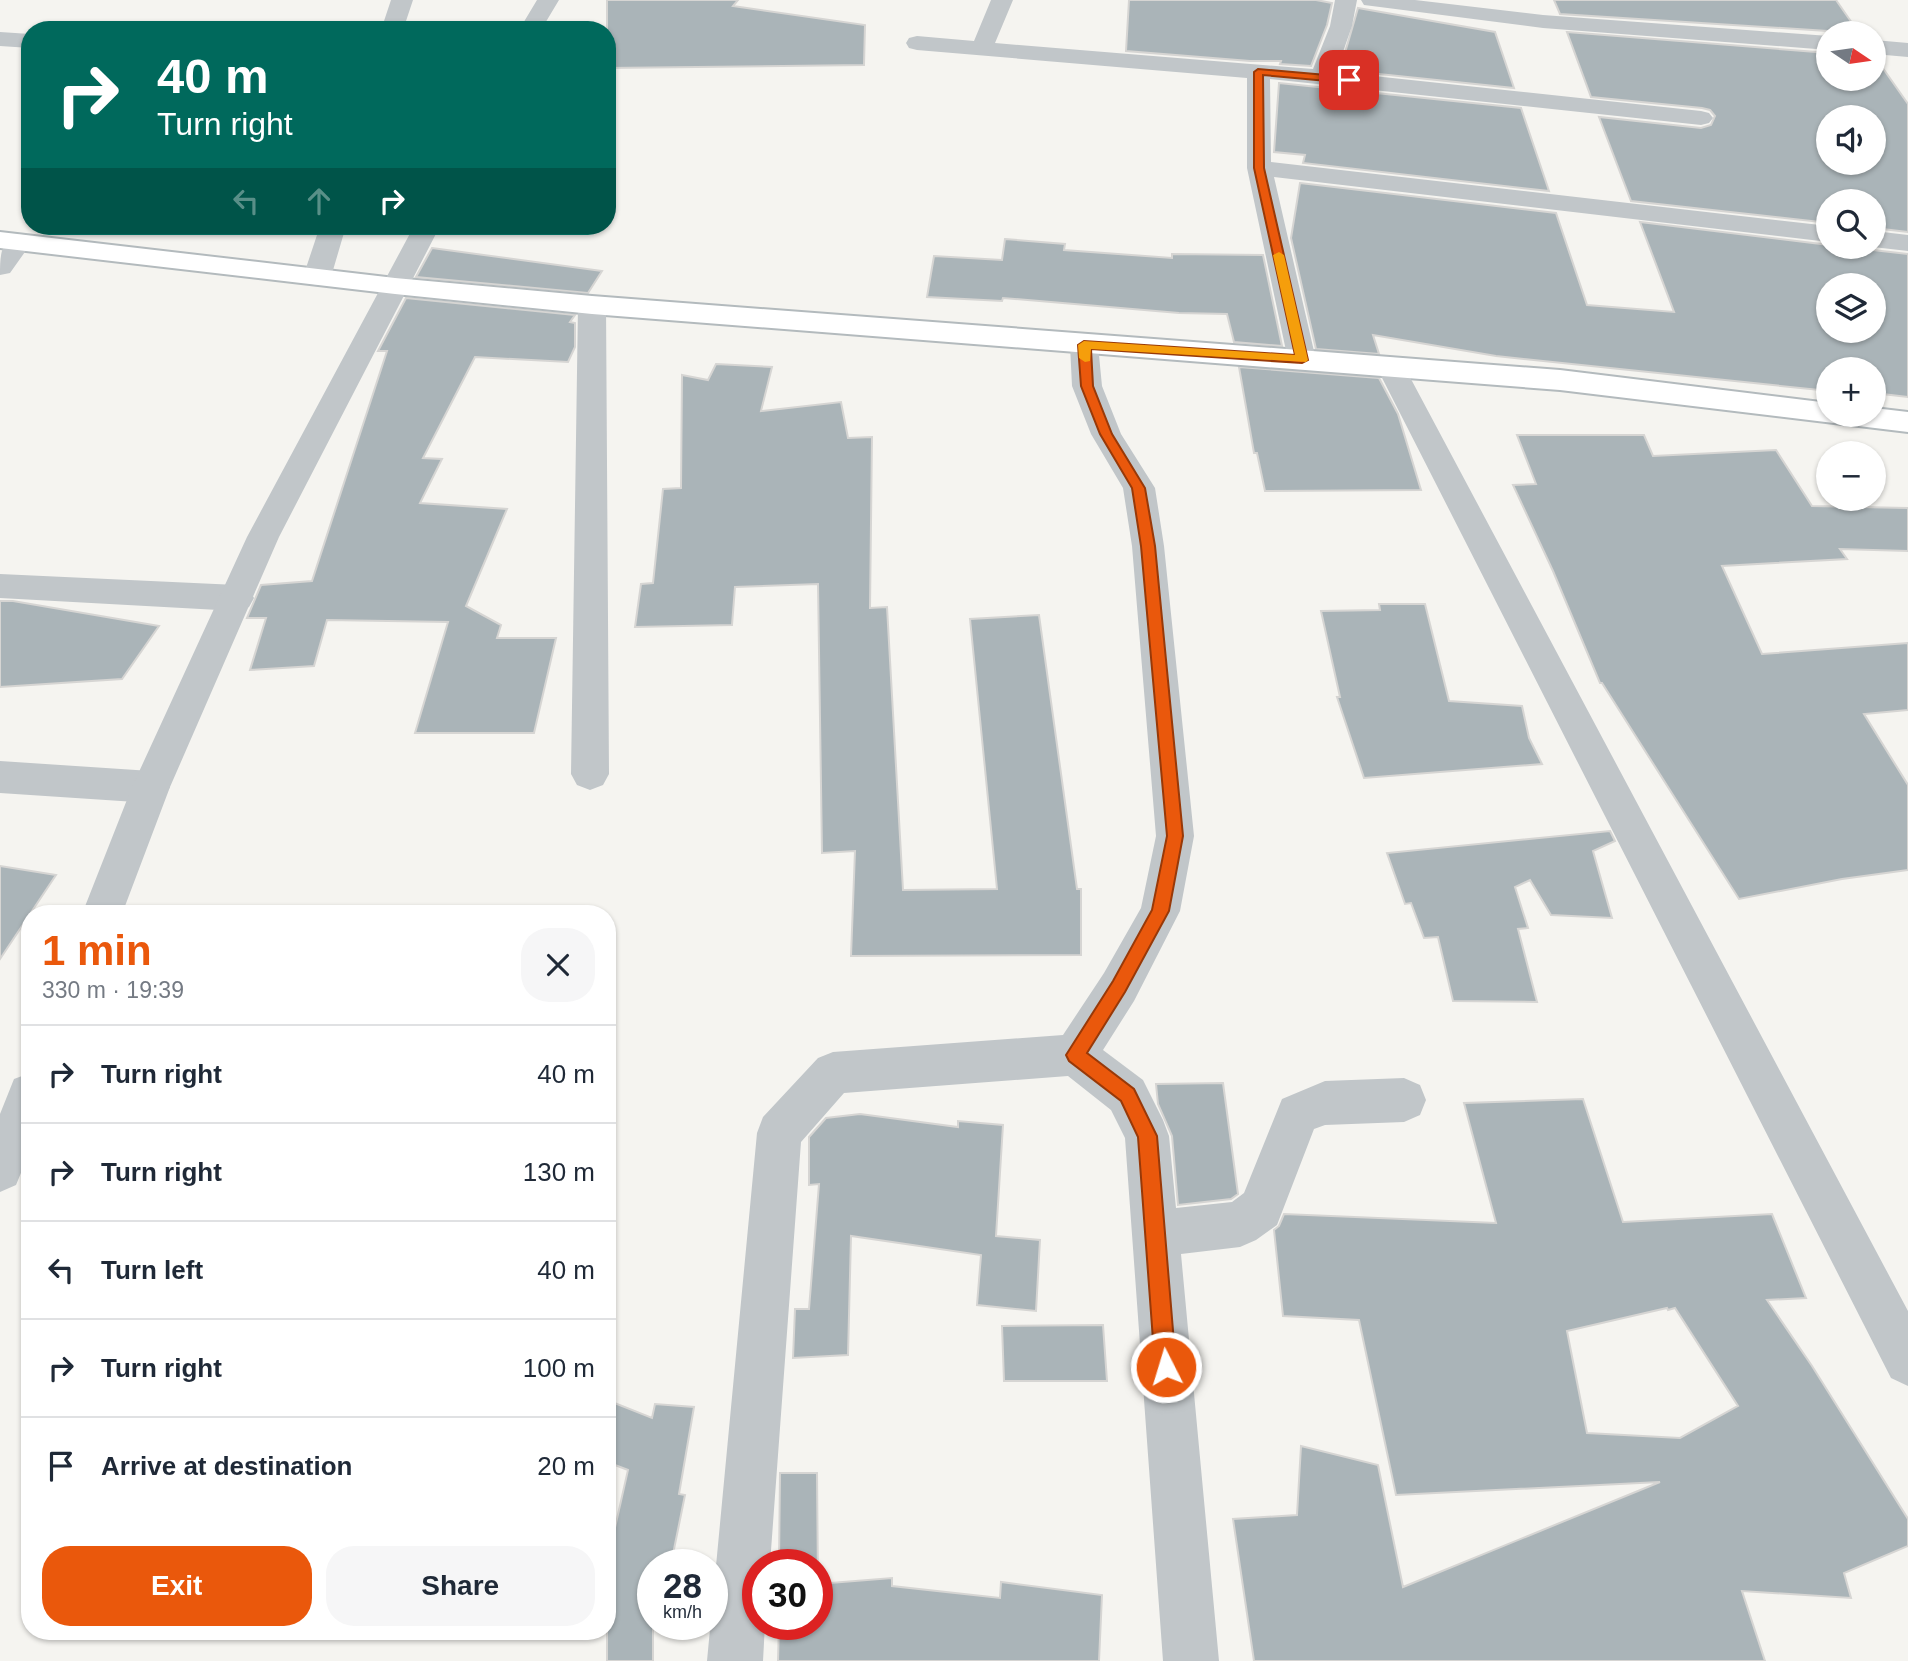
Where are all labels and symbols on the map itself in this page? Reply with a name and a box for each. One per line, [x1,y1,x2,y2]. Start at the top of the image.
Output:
north arrow [1816,21,1886,91]
pin [1319,50,1379,110]
position arrow [1129,1330,1203,1404]
speed limit sign: 30 [742,1549,833,1640]

